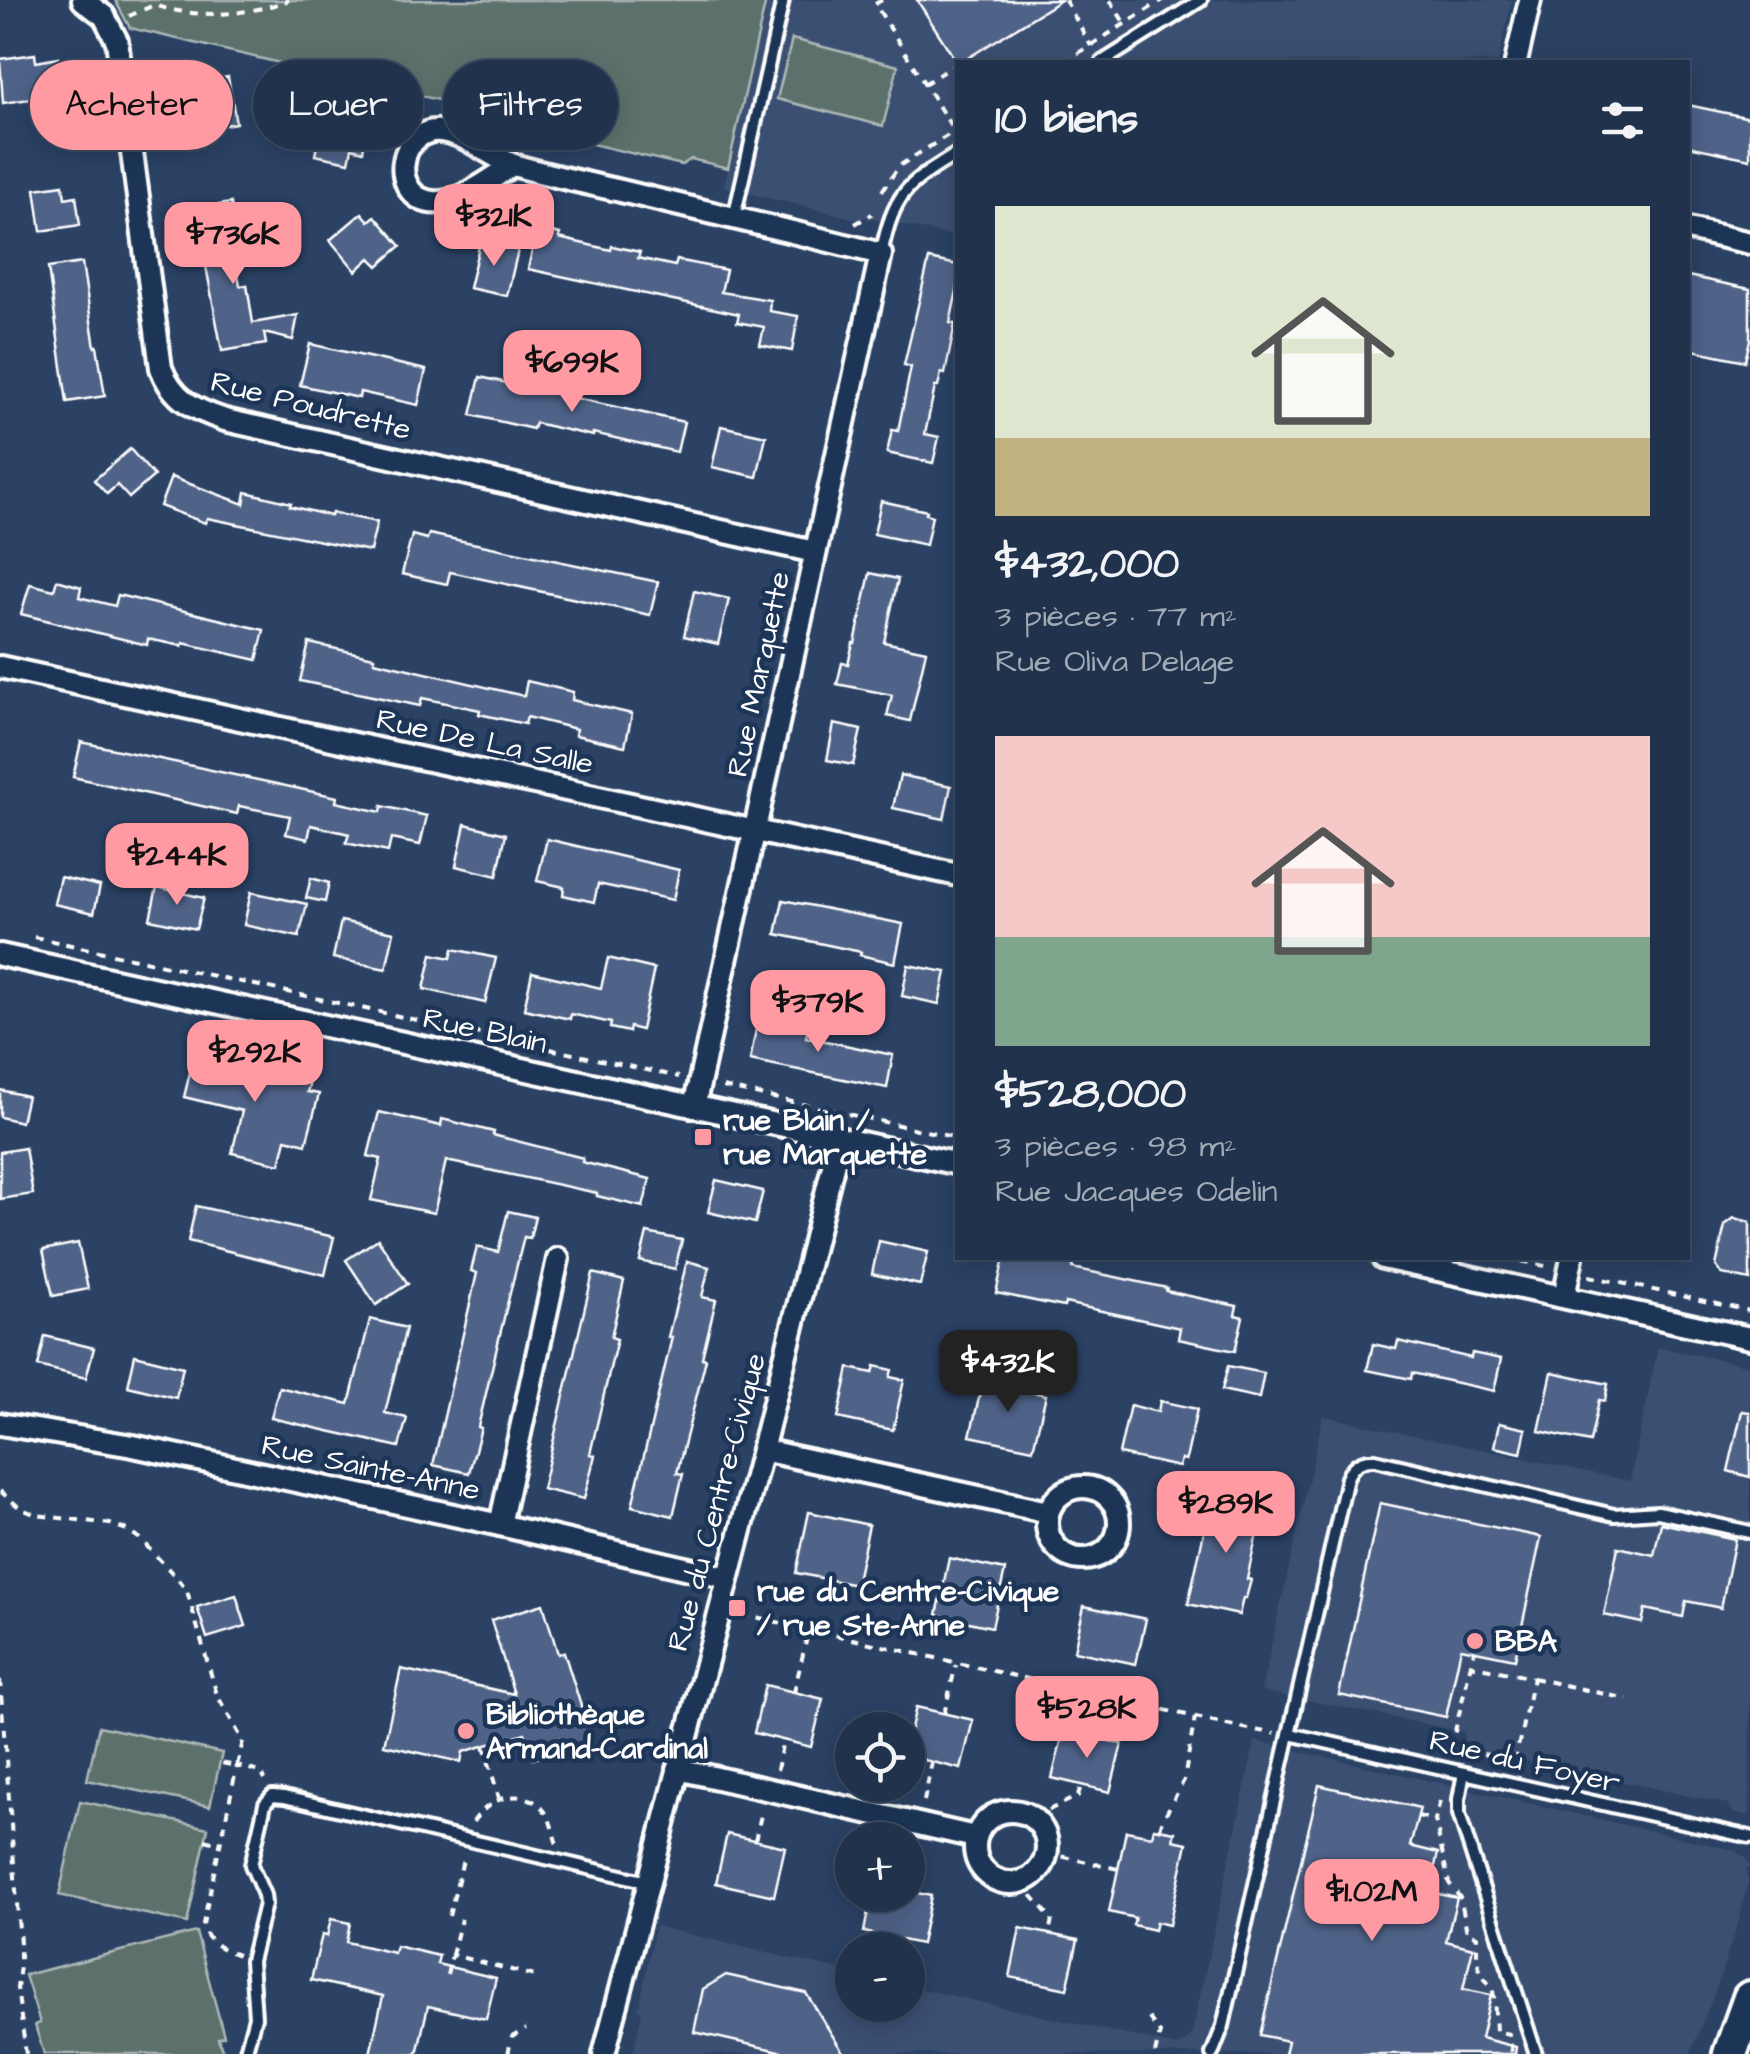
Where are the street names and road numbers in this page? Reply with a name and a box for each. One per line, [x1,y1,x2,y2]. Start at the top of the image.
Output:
street label: Rue Poudrette [206,361,415,451]
street label: Rue Marquette [717,568,801,781]
street label: Rue De La Salle [372,698,597,785]
street label: Rue Blain [419,997,551,1065]
street label: Rue du Centre-Civique [657,1349,777,1656]
street label: Rue Sainte-Anne [258,1424,484,1512]
street label: Rue du Foyer [1425,1720,1624,1805]

